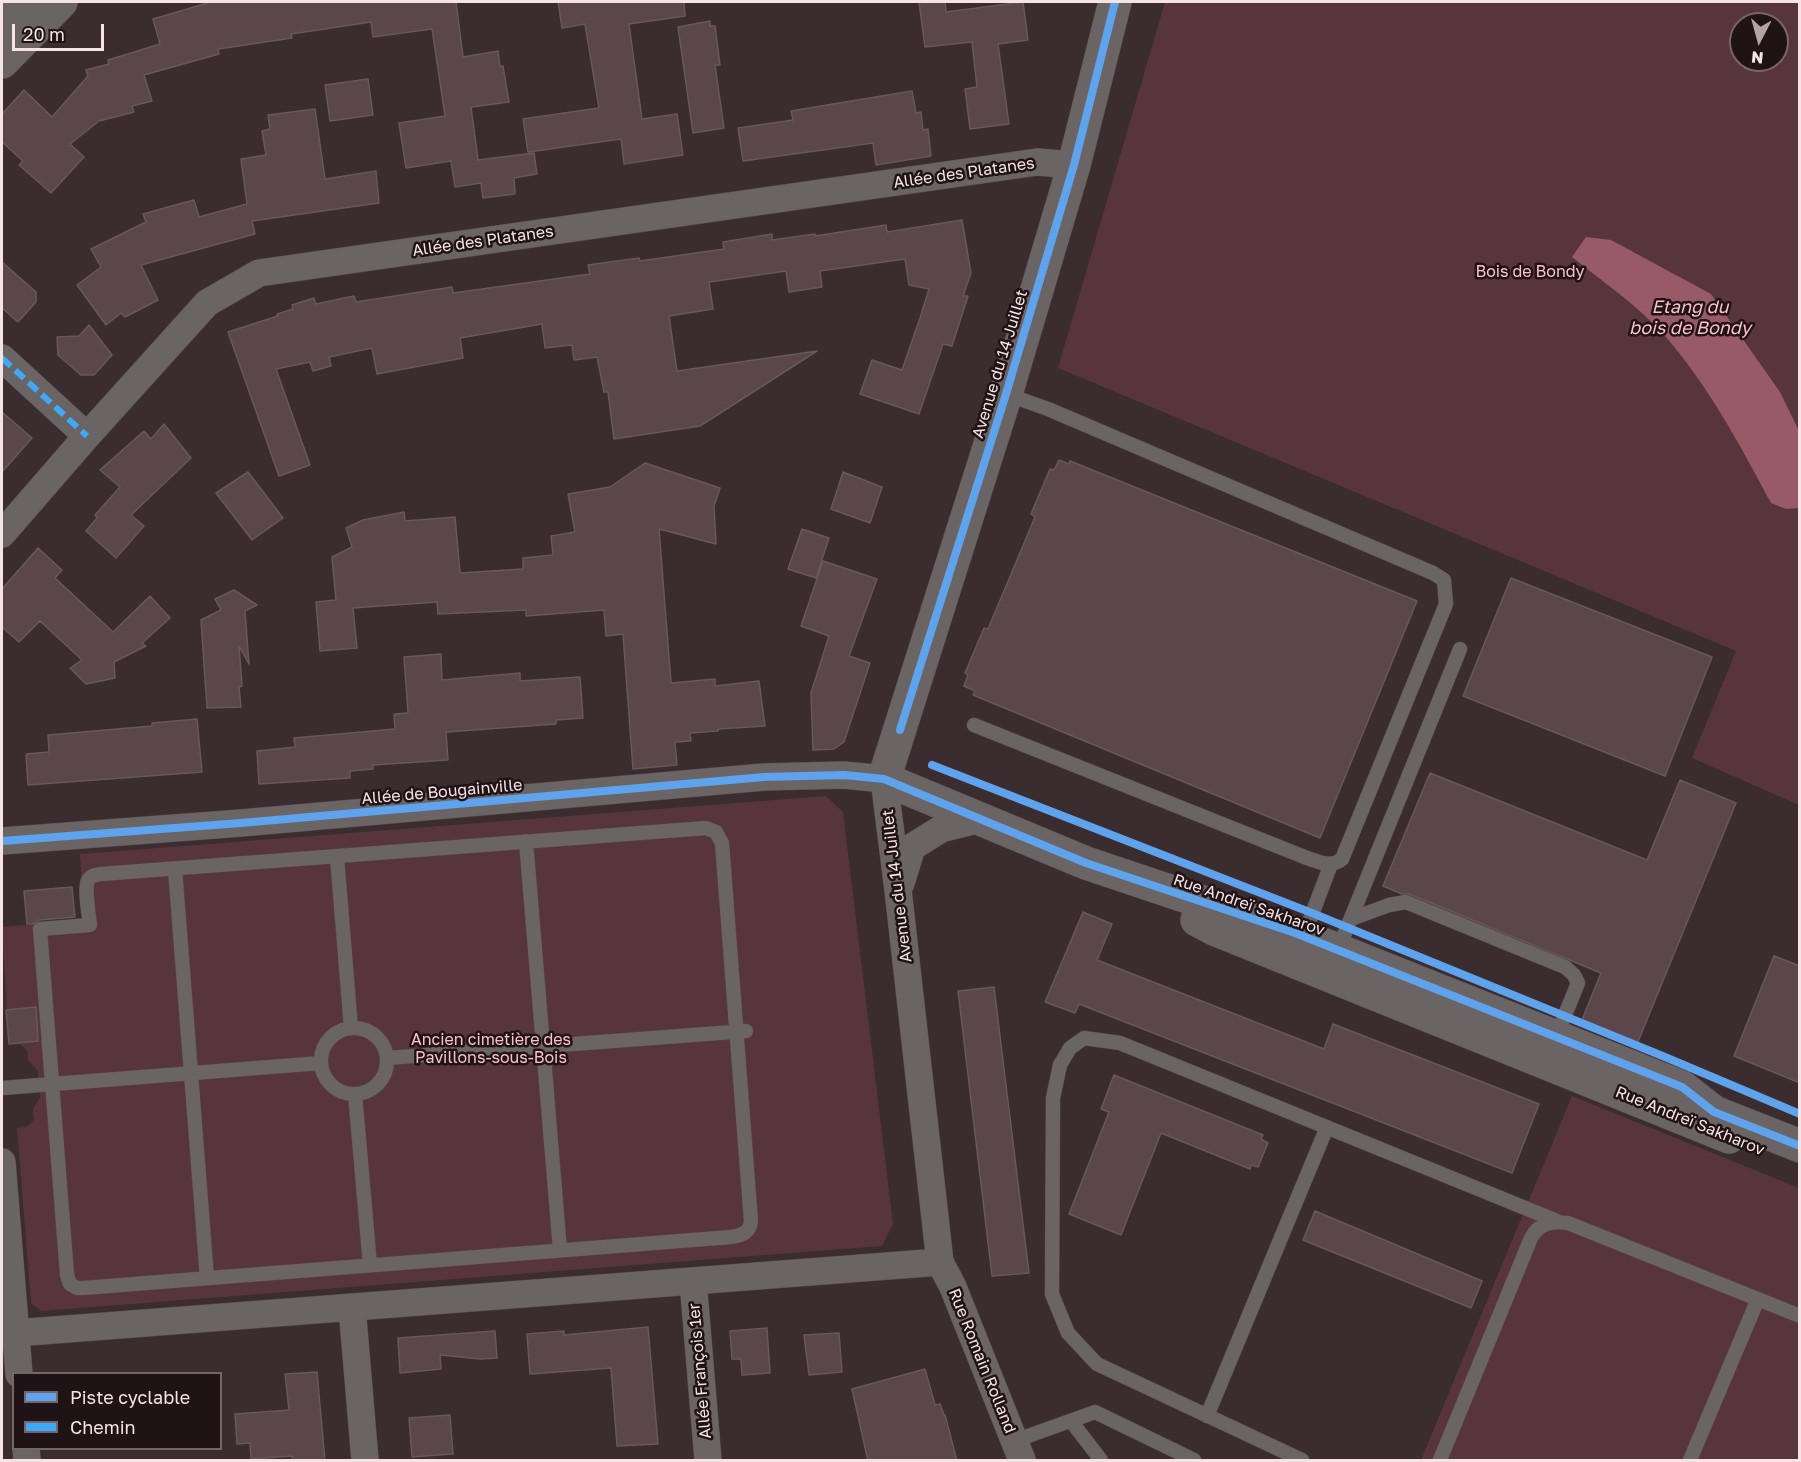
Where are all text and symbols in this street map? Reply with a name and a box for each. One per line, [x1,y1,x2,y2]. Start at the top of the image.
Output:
scale bar [15,12,106,50]
north arrow [1729,12,1789,72]
text: 20 m [23,23,65,45]
text: N [1750,47,1764,68]
street label: Allée des Platanes [892,154,1036,192]
street label: Allée des Platanes [411,222,555,260]
park label: Bois de Bondy [1475,262,1585,282]
street label: Avenue du 14 Juillet [968,287,1032,441]
water label: Etang du bois de Bondy [1629,296,1751,338]
street label: Allée de Bougainville [361,775,523,809]
street label: Avenue du 14 Juillet [878,808,916,964]
street label: Rue Andreï Sakharov [1171,870,1327,940]
park label: Ancien cimetière des Pavillons-sous-Bois [411,1030,571,1068]
street label: Rue Andreï Sakharov [1613,1082,1767,1160]
street label: Rue Romain Rolland [944,1286,1020,1436]
street label: Allée François 1er [685,1302,715,1440]
legend [12,1372,222,1450]
text: Piste cyclable [70,1386,190,1408]
text: Chemin [70,1416,136,1438]

